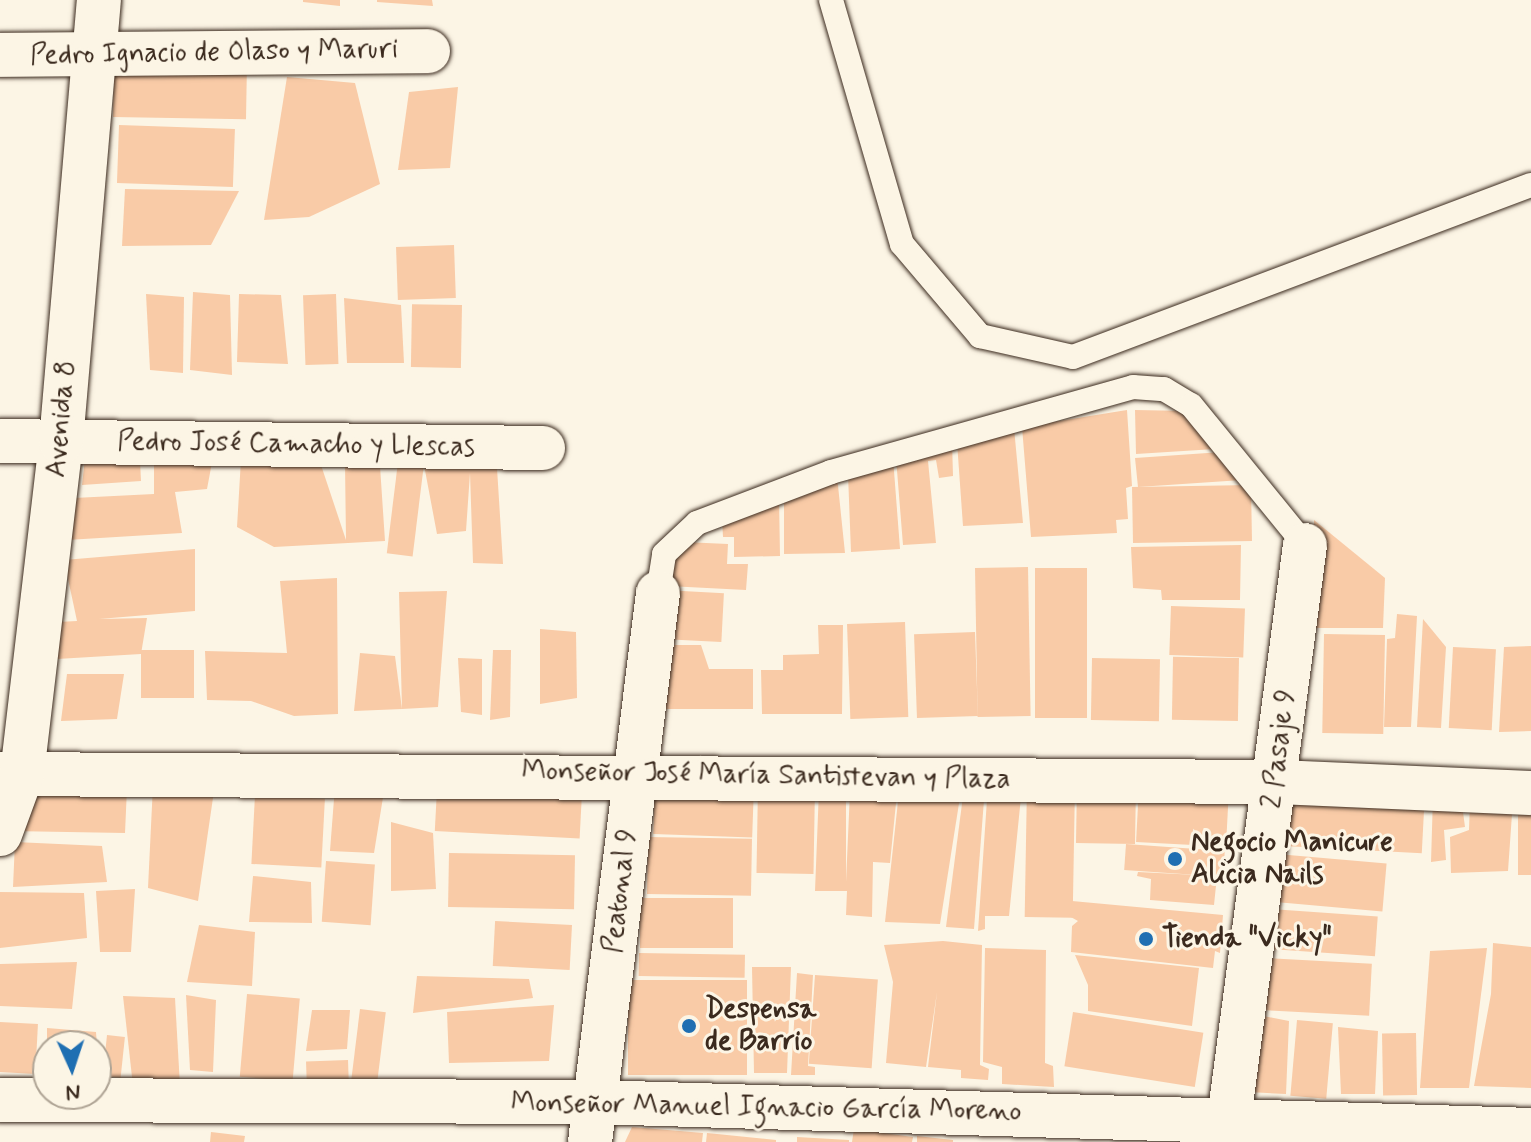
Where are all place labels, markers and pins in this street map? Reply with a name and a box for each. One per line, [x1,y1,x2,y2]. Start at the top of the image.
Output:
place label: Negocio Manicure Alicia Nails [1191,826,1397,892]
marker: Negocio Manicure Alicia Nails [1166,850,1184,868]
place label: Tienda "Vicky" [1162,922,1332,956]
marker: Tienda "Vicky" [1137,930,1155,948]
place label: Despensa de Barrio [705,993,816,1059]
marker: Despensa de Barrio [680,1017,698,1035]

